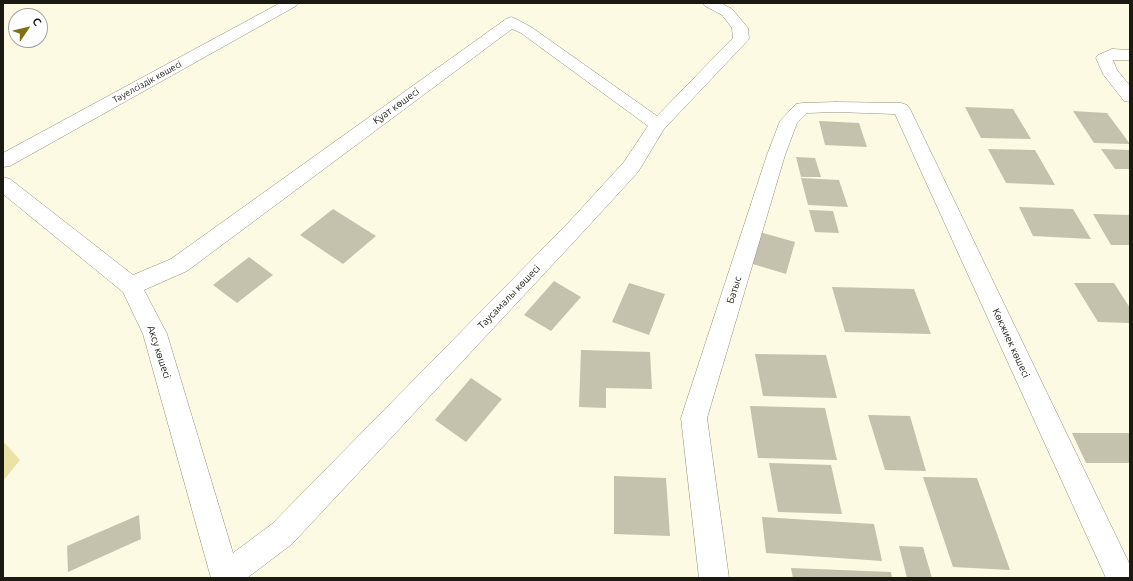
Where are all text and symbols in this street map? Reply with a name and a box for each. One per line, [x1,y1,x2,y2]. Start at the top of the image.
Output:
north arrow [8,8,48,48]
text: С [30,15,44,28]
street label: Тәуелсіздік көшесі [111,59,183,105]
street label: Қуат көшесі [371,85,421,127]
street label: Таусамалы көшесі [475,262,543,332]
street label: Батыс [724,275,744,305]
street label: Көкжиек көшесі [990,306,1032,380]
street label: Аксу көшесі [145,324,173,380]

